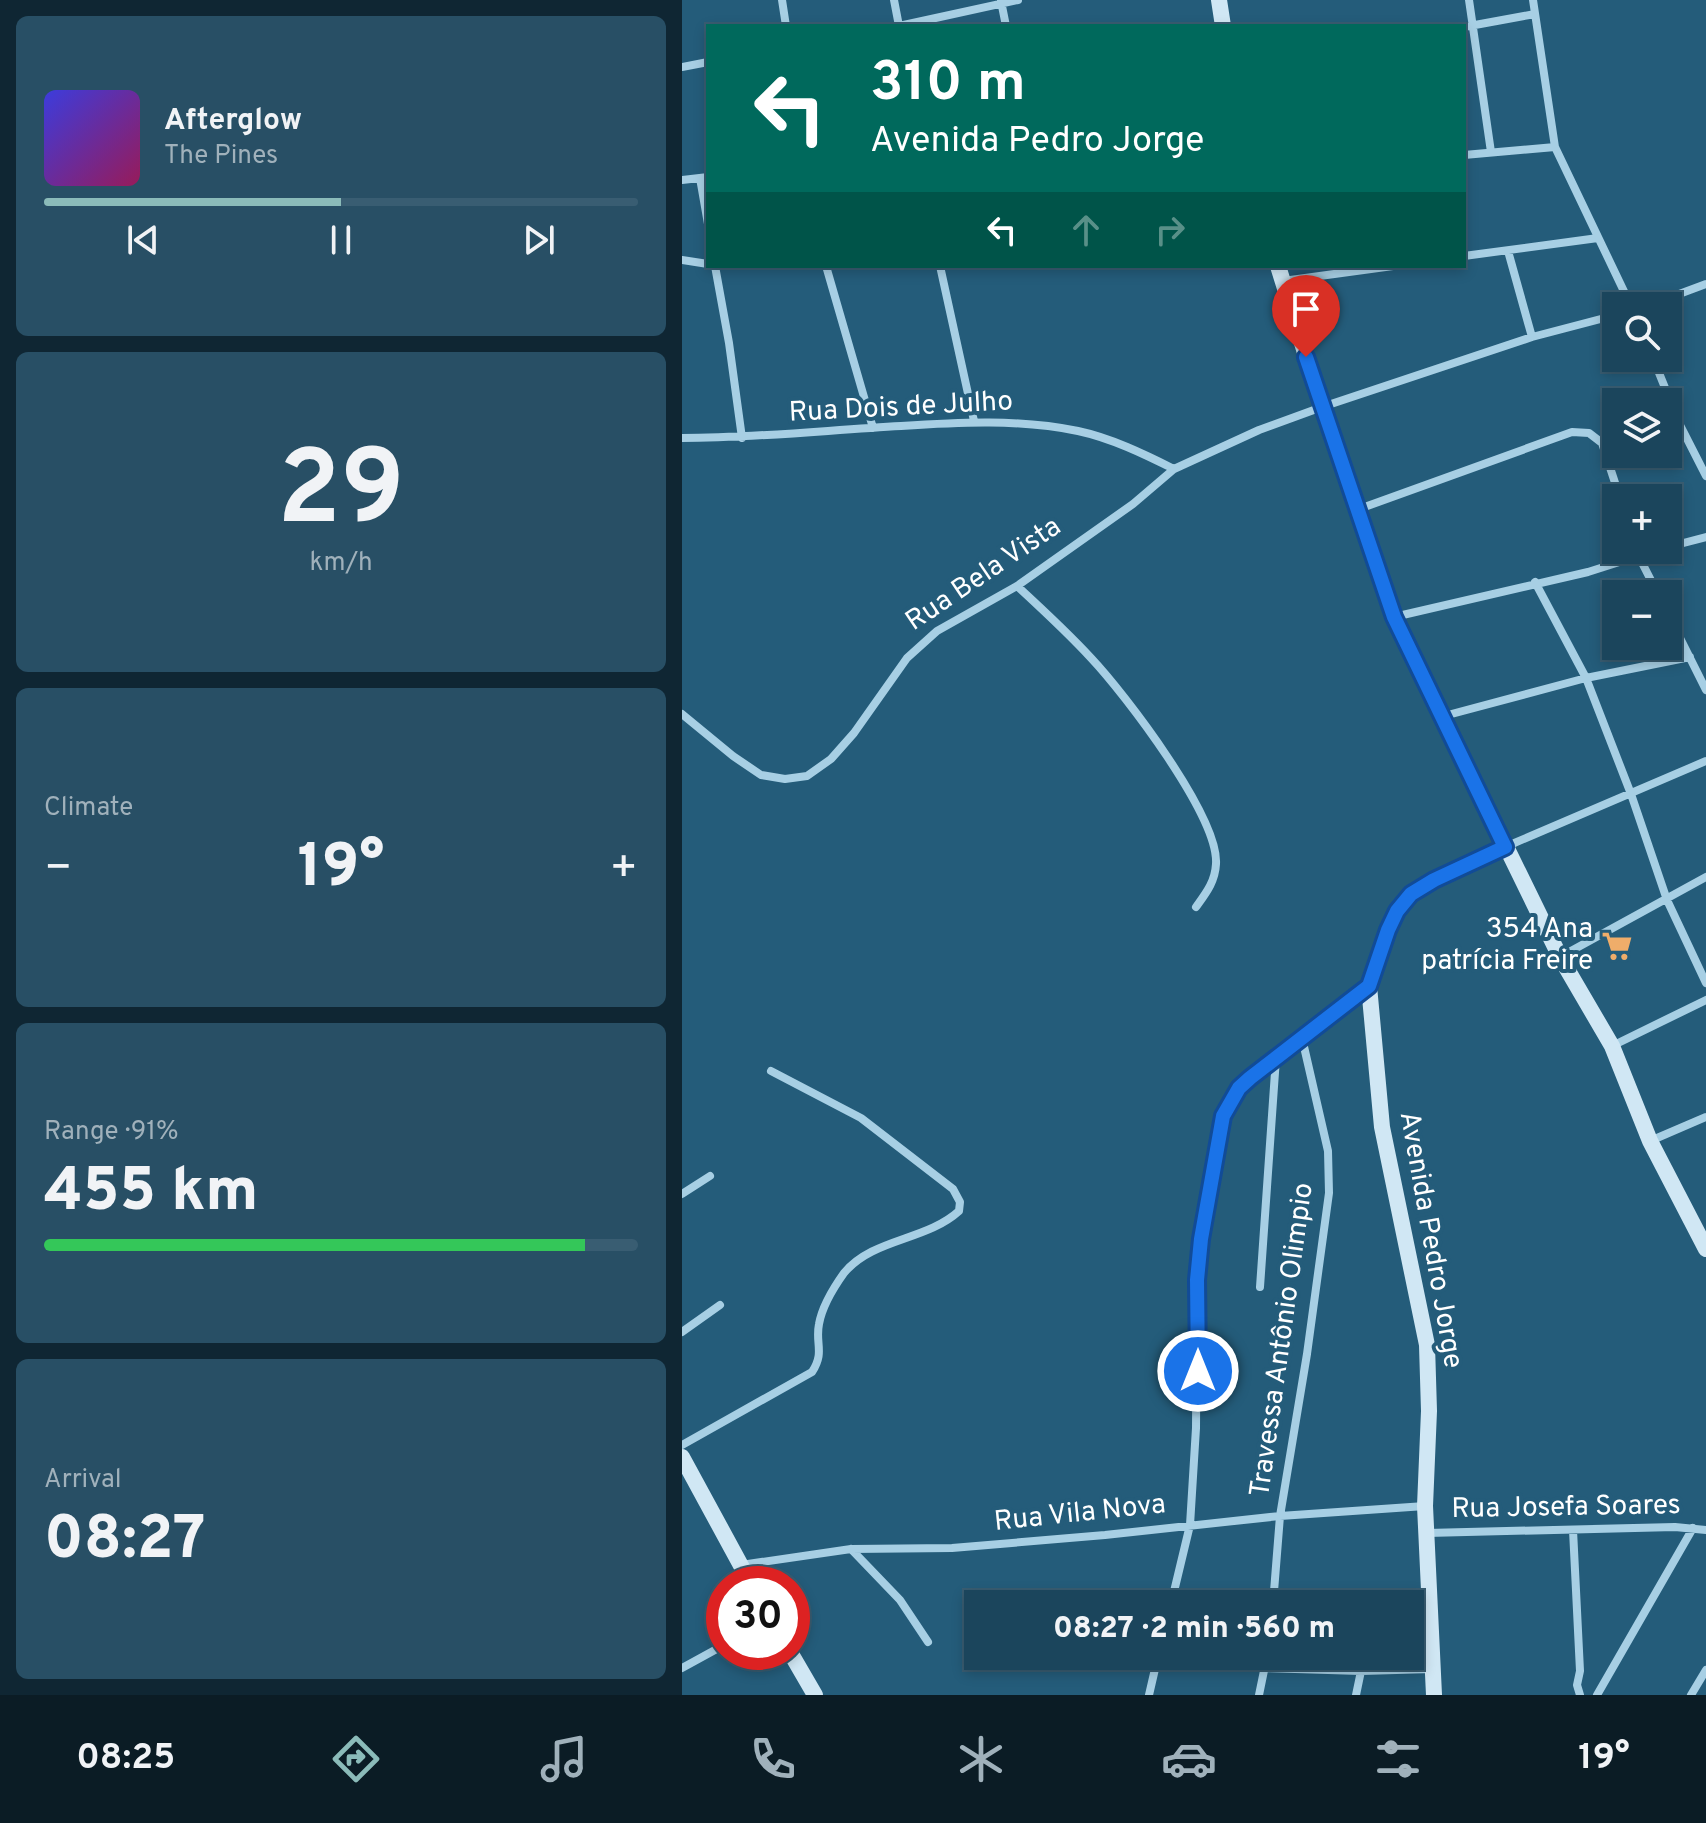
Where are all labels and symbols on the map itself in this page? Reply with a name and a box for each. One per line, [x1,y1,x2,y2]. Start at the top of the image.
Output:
pin [1272,275,1340,357]
street label: Rua Dois de Julho [788,384,1014,432]
street label: Rua Bela Vista [899,510,1069,640]
place label: 354 Ana patrícia Freire [1421,912,1593,980]
supermarket icon: 354 Ana patrícia Freire [1600,929,1634,963]
street label: Avenida Pedro Jorge [1390,1109,1470,1371]
street label: Travessa Antônio Olimpio [1243,1180,1323,1500]
position arrow [1156,1329,1240,1413]
street label: Rua Vila Nova [992,1487,1168,1541]
street label: Rua Josefa Soares [1451,1488,1681,1528]
speed limit sign: 30 [706,1566,810,1670]

